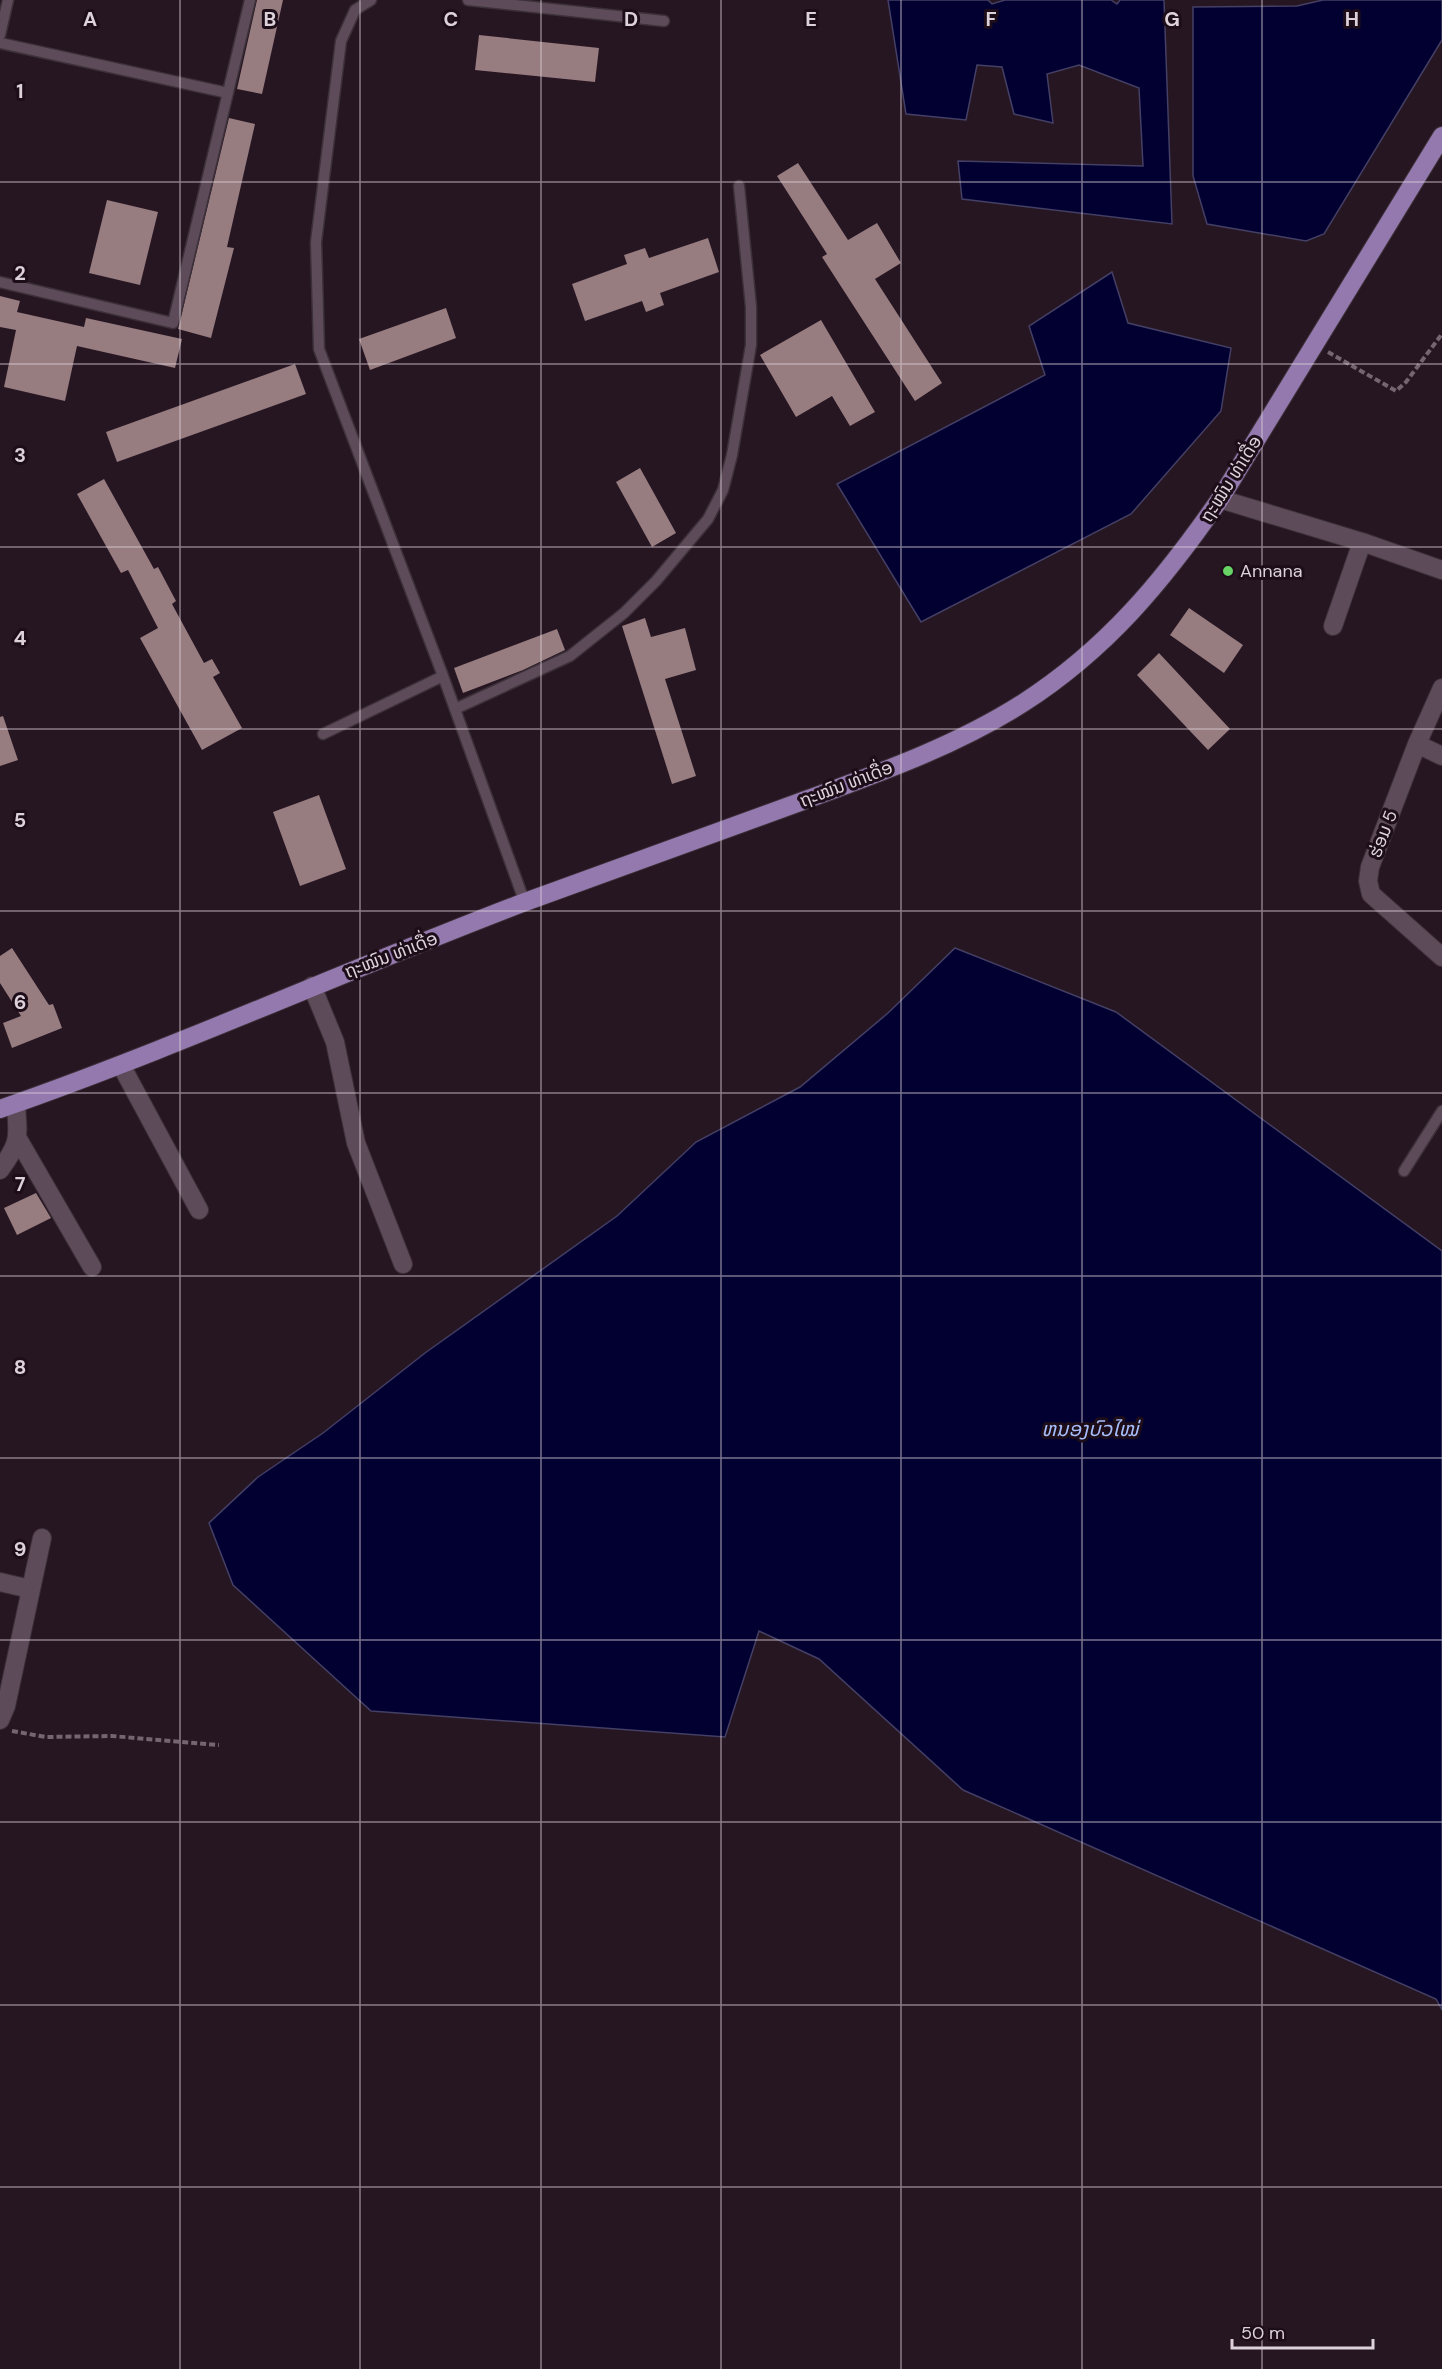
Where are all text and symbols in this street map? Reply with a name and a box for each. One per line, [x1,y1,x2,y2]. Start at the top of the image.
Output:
text: A [83,6,97,32]
text: B [264,6,276,32]
text: C [444,6,458,32]
text: D [624,6,638,32]
text: E [805,6,817,32]
text: F [985,6,997,32]
text: G [1164,6,1180,32]
text: H [1345,6,1359,32]
text: 1 [16,78,24,104]
text: 2 [14,260,26,286]
street label: ຖະໝົນ ທ່າເດື່ອ [1193,430,1267,527]
text: 3 [14,442,26,468]
place label: Annana [1240,559,1303,583]
marker: Annana [1221,564,1235,578]
text: 4 [14,625,27,651]
street label: ຖະໝົນ ທ່າເດື່ອ [795,753,896,813]
text: 5 [14,807,26,833]
street label: ຮ່ອມ 5 [1363,807,1403,861]
street label: ຖະໝົນ ທ່າເດື່ອ [340,924,441,984]
text: 6 [14,989,26,1015]
text: 7 [15,1171,26,1197]
text: 8 [14,1354,26,1380]
water label: ຫນອງບົວໄໝ່ [1042,1416,1141,1442]
text: 9 [14,1536,26,1562]
scale bar [1232,2312,1373,2350]
text: 50 m [1241,2321,1285,2345]

